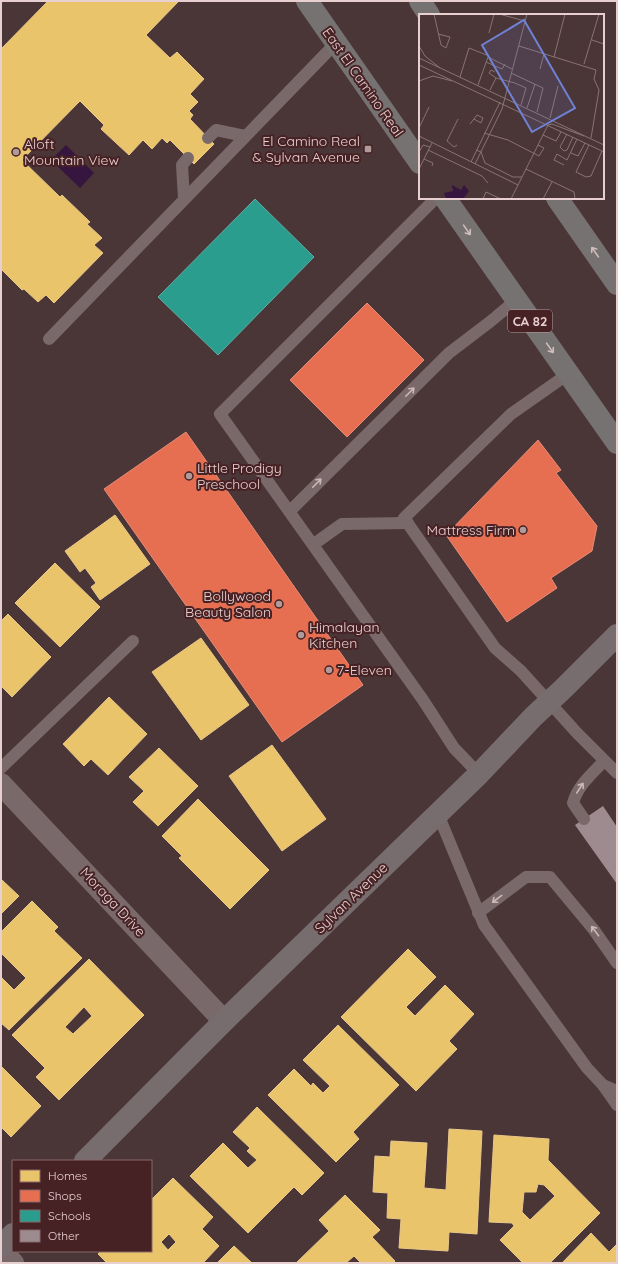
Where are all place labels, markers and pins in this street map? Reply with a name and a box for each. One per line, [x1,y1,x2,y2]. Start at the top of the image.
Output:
place label: El Camino Real & Sylvan Avenue [252,132,360,166]
place label: Aloft Mountain View [24,135,119,169]
marker: El Camino Real & Sylvan Avenue [363,144,373,154]
marker: Aloft Mountain View [11,147,21,157]
place label: Little Prodigy Preschool [197,459,282,493]
marker: Little Prodigy Preschool [184,471,194,481]
place label: Mattress Firm [426,521,515,539]
marker: Mattress Firm [518,525,528,535]
place label: Bollywood Beauty Salon [185,587,271,621]
marker: Bollywood Beauty Salon [274,599,284,609]
place label: Himalayan Kitchen [309,618,380,652]
marker: Himalayan Kitchen [296,630,306,640]
place label: 7-Eleven [337,661,392,679]
marker: 7-Eleven [324,665,334,675]

